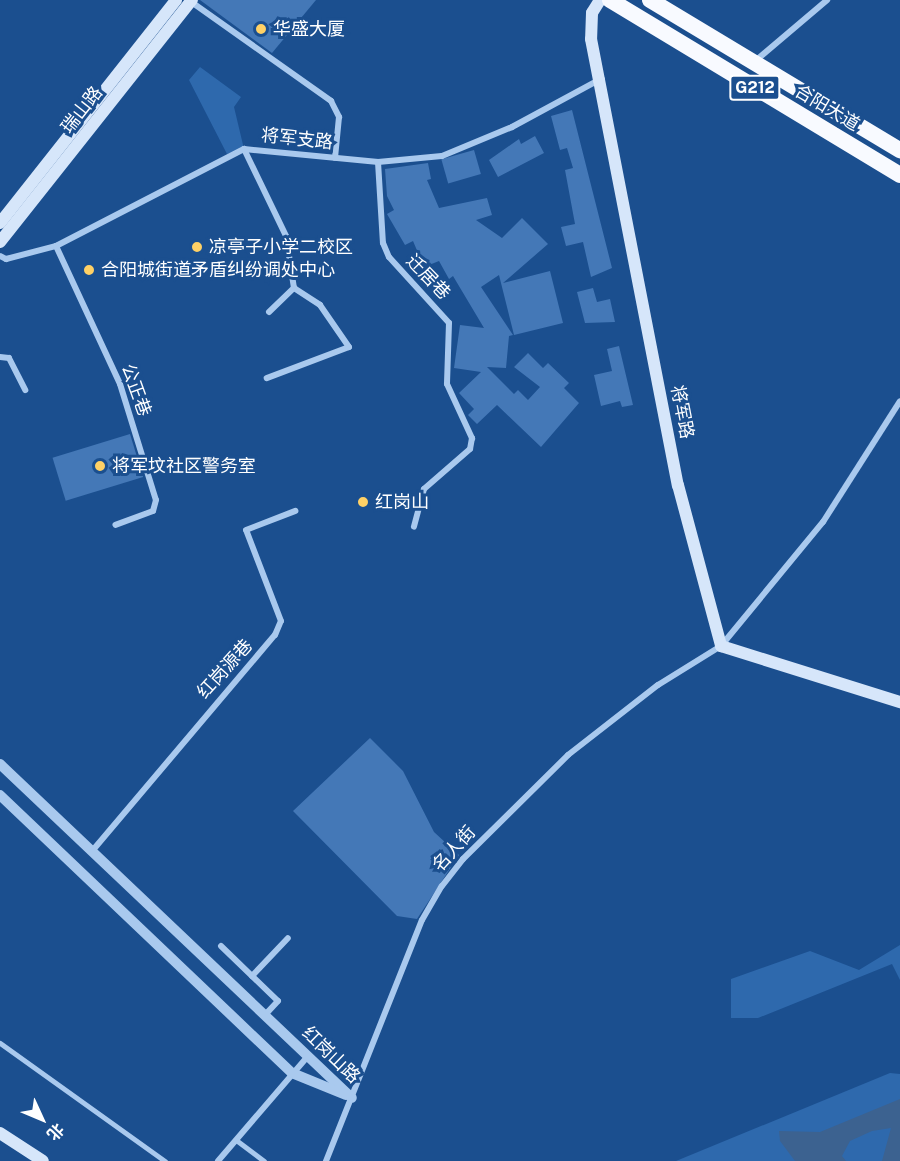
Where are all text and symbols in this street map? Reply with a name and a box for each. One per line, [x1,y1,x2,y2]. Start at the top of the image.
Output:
place label: 华盛大厦 [273,18,345,40]
marker: 华盛大厦 [254,22,268,36]
road number: G212 [728,75,782,101]
street label: 合阳大道 [791,80,863,136]
street label: 瑞山路 [57,82,107,138]
street label: 将军支路 [260,124,334,154]
place label: 凉亭子小学二校区 [209,236,353,258]
marker: 凉亭子小学二校区 [190,240,204,254]
street label: 迁居巷 [401,250,455,304]
place label: 合阳城街道矛盾纠纷调处中心 [101,259,335,281]
marker: 合阳城街道矛盾纠纷调处中心 [82,263,96,277]
street label: 公正巷 [117,361,155,419]
street label: 将军路 [666,383,698,441]
place label: 将军坟社区警务室 [112,455,256,477]
marker: 将军坟社区警务室 [93,459,107,473]
place label: 红岗山 [375,491,429,513]
marker: 红岗山 [356,495,370,509]
street label: 红岗源巷 [193,635,257,703]
street label: 名人街 [428,822,480,876]
street label: 红岗山路 [298,1022,364,1088]
north arrow [12,1089,72,1149]
text: 北 [43,1119,68,1144]

